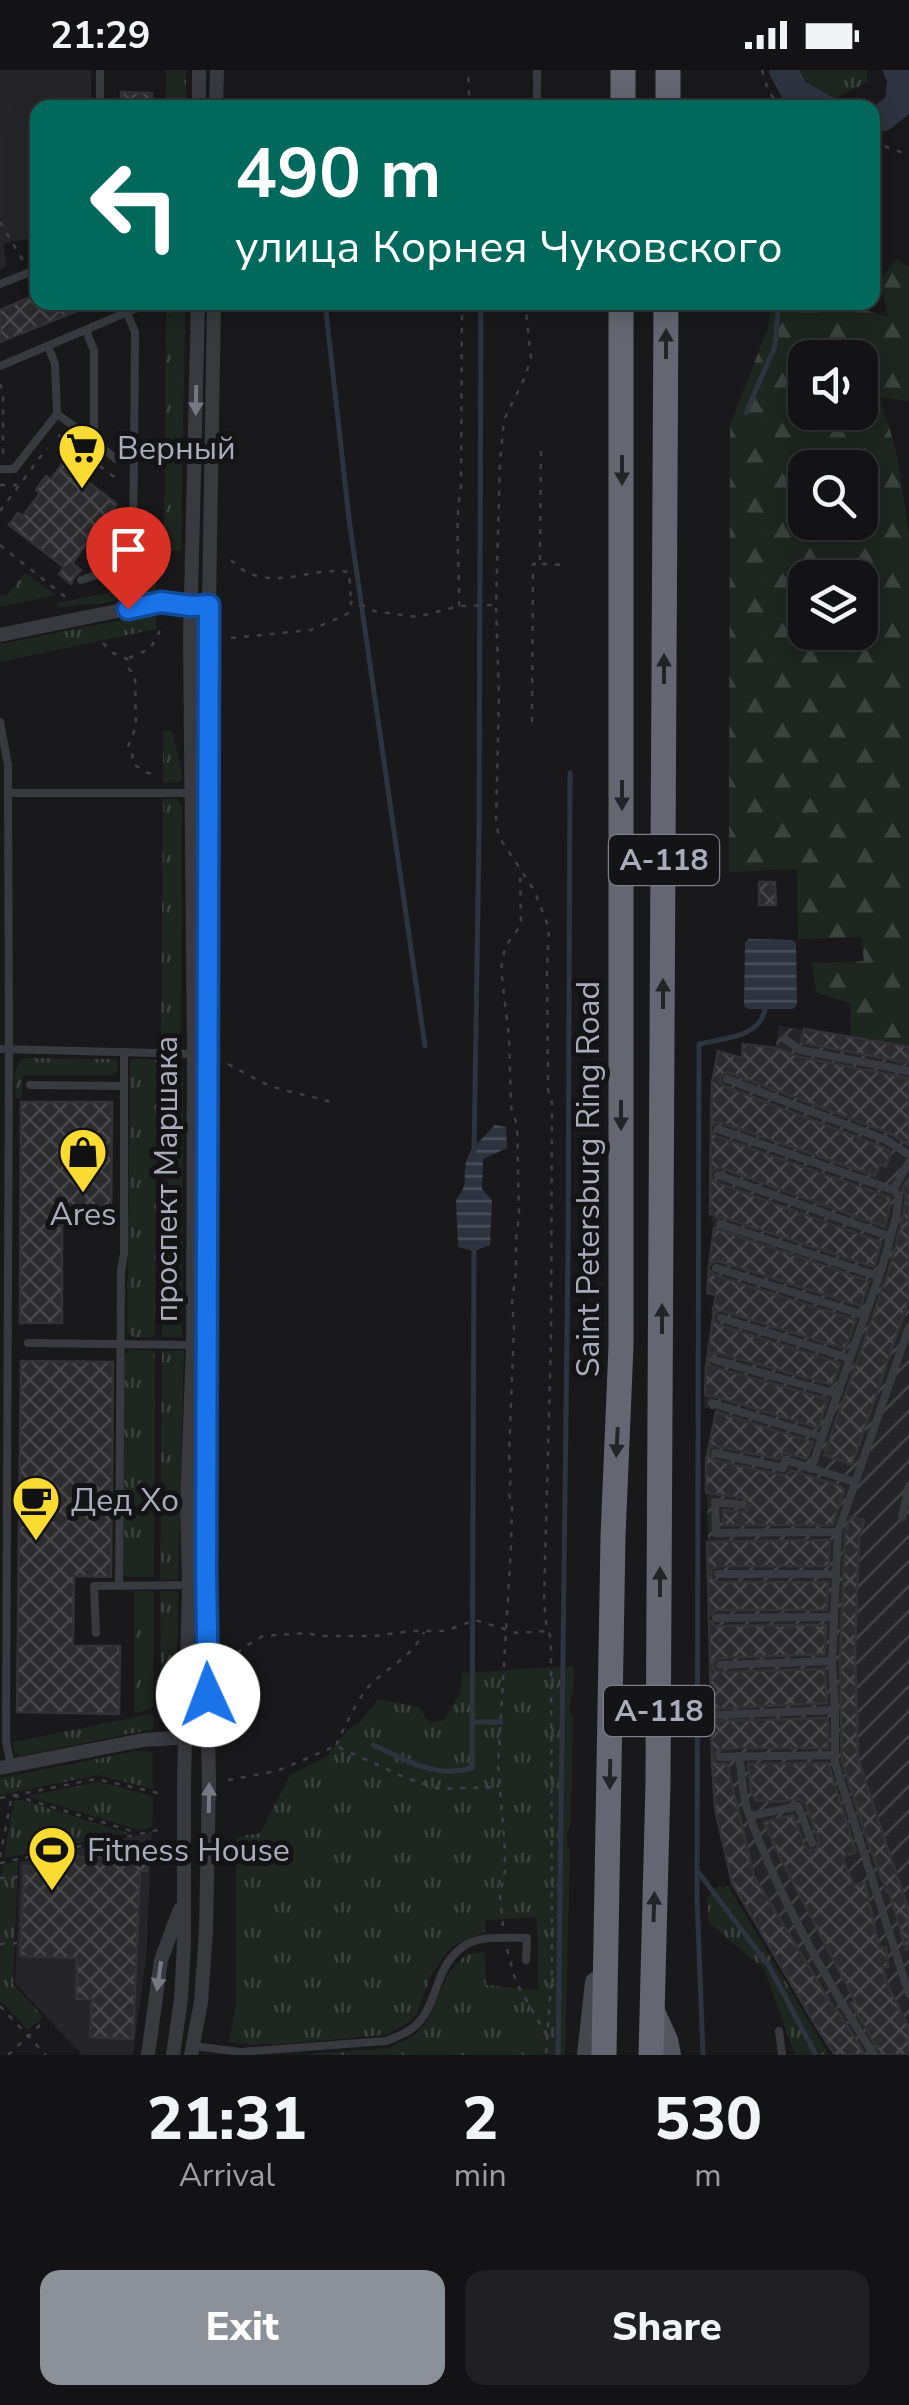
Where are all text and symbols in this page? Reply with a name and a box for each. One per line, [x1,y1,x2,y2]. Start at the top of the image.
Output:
text: 21:29 [50,10,151,61]
text: 490 m [235,126,441,222]
icon: left [70,140,200,270]
text: улица Корнея Чуковского [235,217,783,278]
one-way arrow [658,328,674,360]
map controls [788,340,878,650]
button: sound [788,340,878,430]
one-way arrow [187,384,203,416]
supermarket icon: Верный [56,422,108,490]
place label: Верный [117,427,236,470]
button: search [788,450,878,540]
one-way arrow [614,454,630,486]
pin [86,507,171,610]
icon: arrive [101,522,156,577]
button: layers [788,560,878,650]
one-way arrow [657,653,673,685]
one-way arrow [614,779,630,811]
road number: А-118 [609,835,719,885]
one-way arrow [655,978,671,1010]
street label: Saint Petersburg Ring Road [567,981,610,1377]
street label: проспект Маршака [145,1036,188,1322]
one-way arrow [613,1100,629,1132]
shop icon: Ares [57,1126,109,1194]
place label: Ares [50,1193,117,1236]
one-way arrow [654,1303,670,1335]
one-way arrow [609,1426,625,1458]
cafe icon: Дед Хо [10,1474,62,1542]
place label: Дед Хо [71,1479,179,1522]
one-way arrow [652,1566,668,1598]
position arrow [156,1643,260,1747]
road number: А-118 [604,1686,714,1736]
one-way arrow [602,1759,618,1791]
one-way arrow [201,1782,217,1814]
sports icon: Fitness House [26,1824,78,1892]
place label: Fitness House [87,1829,290,1872]
one-way arrow [647,1891,663,1923]
one-way arrow [151,1960,167,1992]
text: 21:31 [147,2078,307,2160]
text: 2 [462,2078,498,2160]
text: 530 [654,2078,762,2160]
text: Arrival [179,2154,275,2197]
text: min [454,2154,507,2197]
text: m [694,2154,722,2197]
button: Exit [40,2270,445,2385]
button: Share [465,2270,869,2385]

